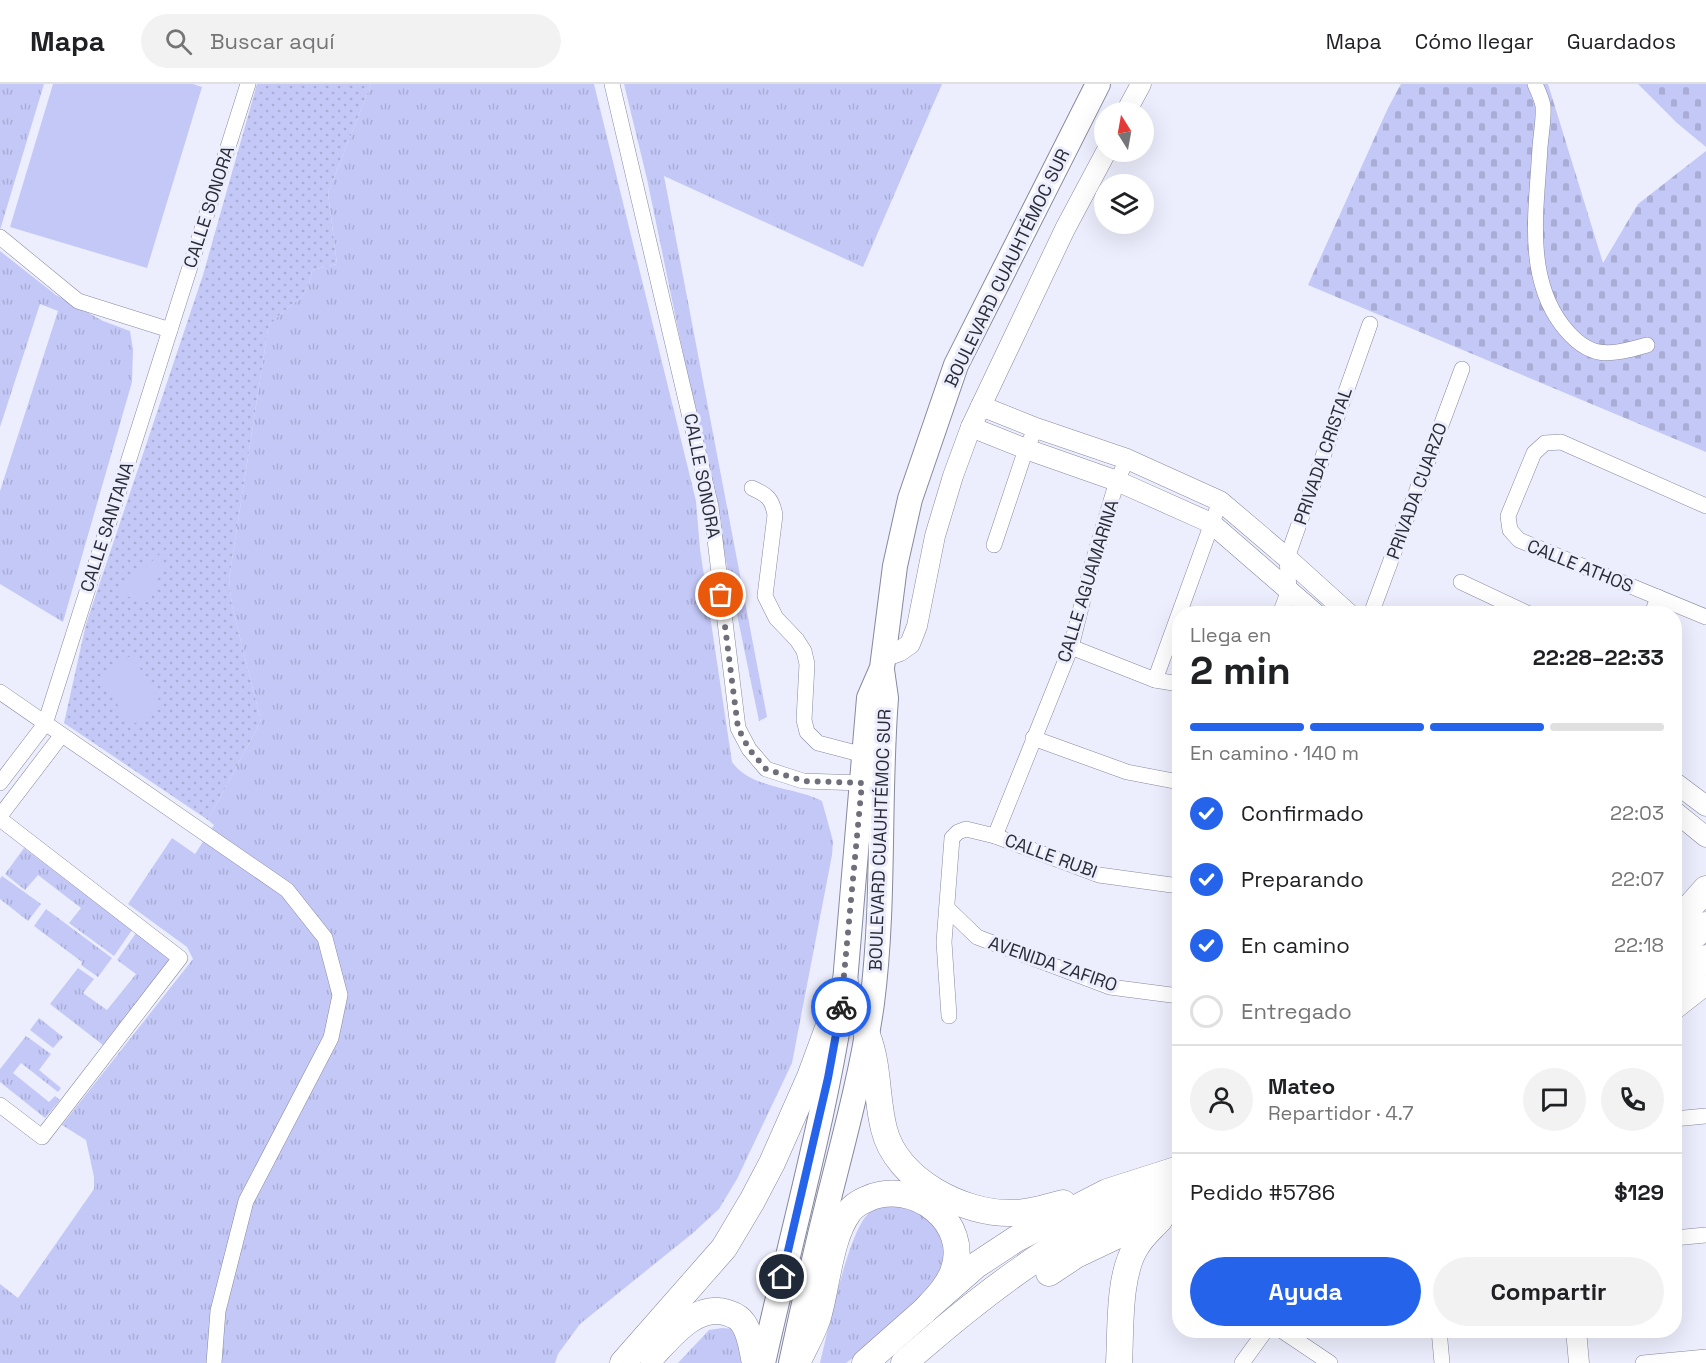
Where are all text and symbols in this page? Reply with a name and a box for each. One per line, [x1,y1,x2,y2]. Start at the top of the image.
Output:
search box [141,14,561,68]
text: Mapa [30,23,105,59]
icon: search [162,25,195,58]
text: Buscar aquí [210,27,335,55]
text: Mapa [1326,28,1382,55]
text: Cómo llegar [1415,28,1534,55]
text: Guardados [1567,28,1676,55]
north arrow [1094,102,1154,162]
map controls [1094,102,1154,234]
street label: CALLE SONORA [178,143,239,271]
street label: BOULEVARD CUAUHTÉMOC SUR [939,145,1074,391]
button: layers [1094,174,1154,234]
street label: PRIVADA CRISTAL [1288,384,1357,528]
street label: CALLE SONORA [679,411,726,540]
street label: PRIVADA CUARZO [1381,419,1452,562]
street label: CALLE SANTANA [75,459,138,595]
street label: CALLE AGUAMARINA [1052,497,1123,665]
street label: CALLE ATHOS [1524,534,1637,597]
pin [695,569,746,620]
icon: bag [704,578,737,611]
text: Llega en [1190,622,1271,648]
text: 22:28–22:33 [1533,643,1664,671]
text: 2 min [1190,646,1291,695]
street label: BOULEVARD CUAUHTÉMOC SUR [863,708,896,972]
text: En camino · 140 m [1190,740,1359,766]
icon: check [1190,797,1223,830]
text: Confirmado [1241,799,1364,827]
text: 22:03 [1610,800,1664,826]
street label: CALLE RUBI [1002,828,1101,883]
icon: check [1190,863,1223,896]
text: Preparando [1241,865,1364,893]
text: 22:07 [1611,866,1664,892]
icon: check [1190,929,1223,962]
street label: AVENIDA ZAFIRO [986,931,1121,996]
text: En camino [1241,931,1350,959]
text: 22:18 [1614,932,1664,958]
courier [811,977,871,1037]
icon: bike [825,991,858,1024]
text: Entregado [1241,997,1352,1025]
button: person [1190,1068,1253,1131]
button: chat [1523,1068,1586,1131]
button: phone [1601,1068,1664,1131]
text: Mateo [1268,1072,1335,1100]
text: Repartidor · 4.7 [1268,1100,1413,1126]
text: Pedido #5786 [1190,1178,1335,1206]
text: $129 [1614,1178,1664,1206]
pin [756,1251,807,1302]
button: Ayuda [1190,1257,1421,1326]
button: Compartir [1433,1257,1664,1326]
icon: home [765,1260,798,1293]

